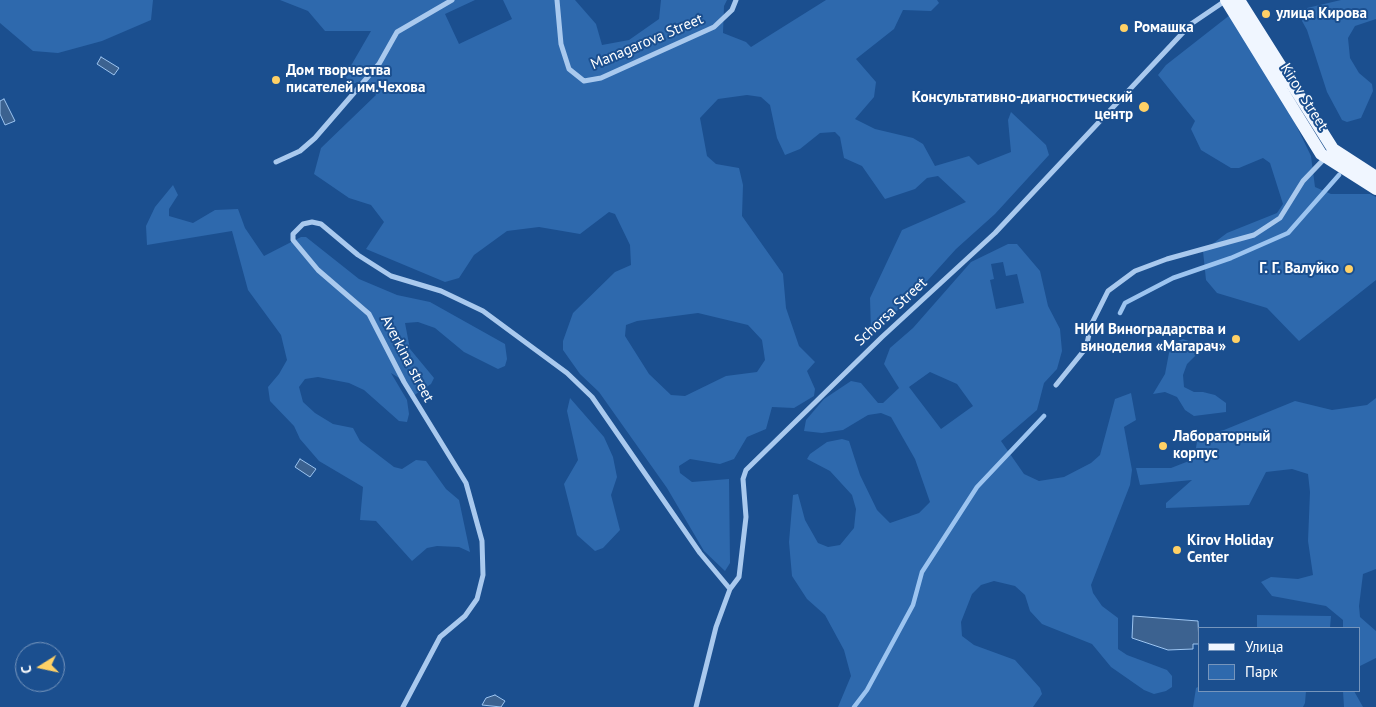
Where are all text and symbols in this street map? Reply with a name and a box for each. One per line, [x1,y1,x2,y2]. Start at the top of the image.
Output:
place label: улица Кирова [1276,5,1367,23]
marker: улица Кирова [1260,8,1272,20]
street label: Managarova Street [588,10,706,74]
place label: Ромашка [1134,19,1194,37]
marker: Ромашка [1118,22,1130,34]
street label: Kirov Street [1276,60,1332,134]
place label: Дом творчества писателей им.Чехова [286,62,425,97]
marker: Дом творчества писателей им.Чехова [270,74,282,86]
place label: Консультативно-диагностический центр [912,89,1133,124]
marker: Консультативно-диагностический центр [1137,100,1151,114]
place label: Г. Г. Валуйко [1259,260,1339,278]
marker: Г. Г. Валуйко [1343,263,1355,275]
street label: Schorsa Street [851,274,931,350]
street label: Averkina street [377,313,437,405]
place label: НИИ Виноградарства и виноделия «Магарач» [1074,321,1226,356]
marker: НИИ Виноградарства и виноделия «Магарач» [1230,333,1242,345]
place label: Лабораторный корпус [1173,428,1271,463]
marker: Лабораторный корпус [1157,440,1169,452]
place label: Kirov Holiday Center [1187,532,1273,567]
marker: Kirov Holiday Center [1171,544,1183,556]
legend [1198,627,1361,692]
text: Улица [1245,637,1283,656]
north arrow [15,642,65,692]
text: Парк [1245,662,1278,681]
text: С [17,664,36,675]

